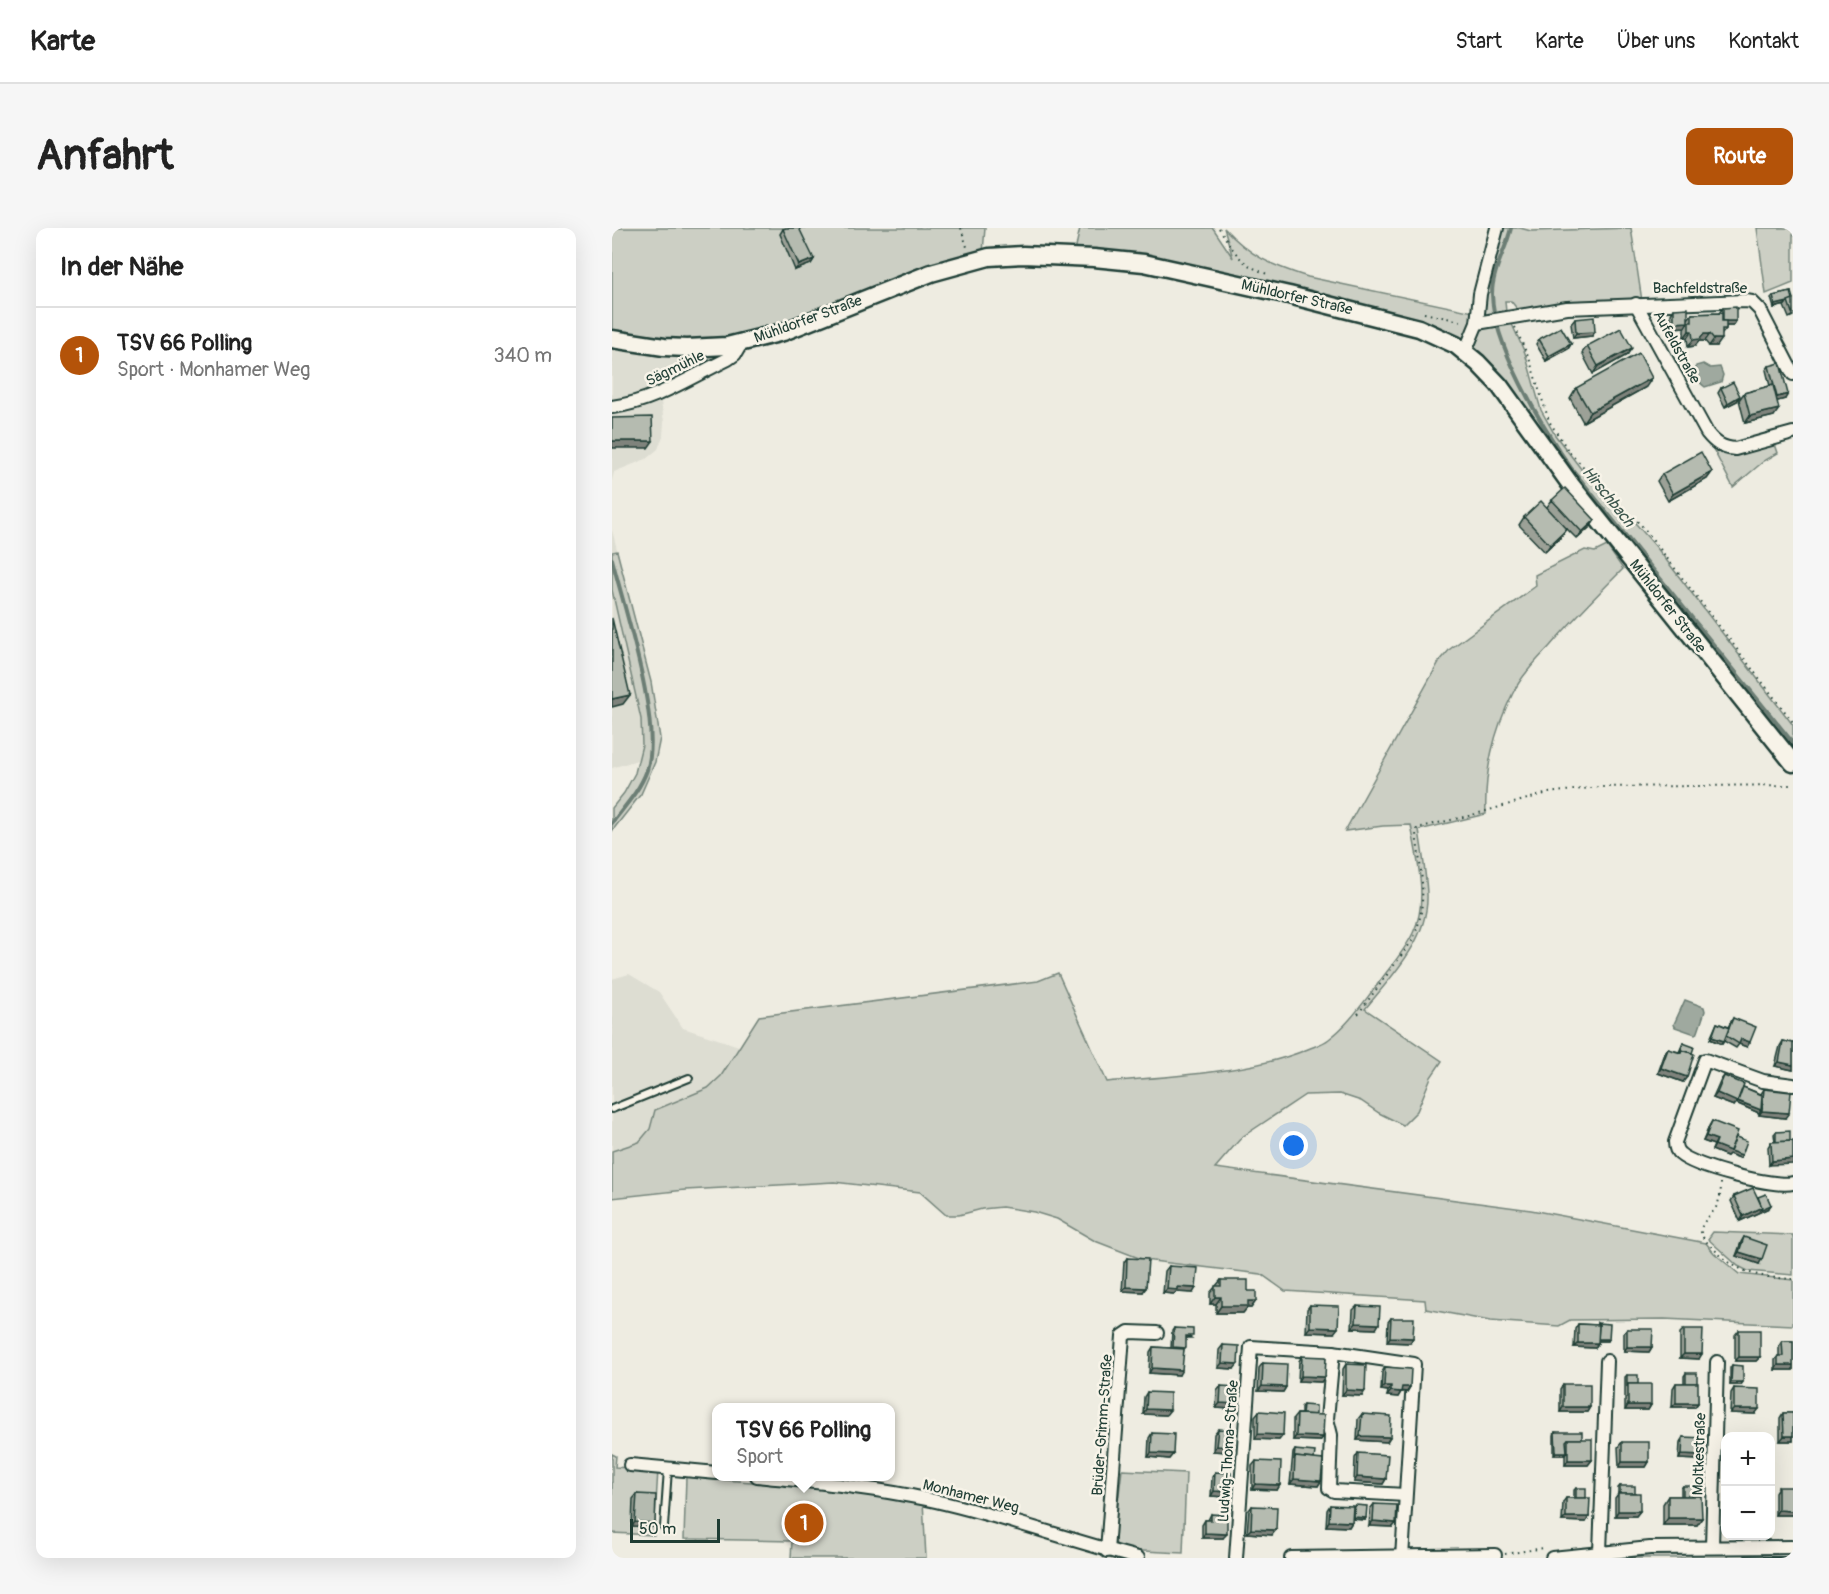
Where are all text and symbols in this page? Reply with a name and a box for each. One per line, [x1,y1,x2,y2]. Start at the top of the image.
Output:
text: Karte [30,24,95,59]
text: Start [1456,28,1502,55]
text: Karte [1535,28,1584,55]
text: Über uns [1617,28,1695,55]
text: Kontakt [1728,28,1799,55]
button: Route [1686,128,1793,185]
text: Anfahrt [36,130,174,182]
text: In der Nähe [60,251,183,283]
street label: Mühldorfer Straße [1239,275,1355,320]
street label: Bachfeldstraße [1653,279,1748,298]
street label: Mühldorfer Straße [752,291,865,348]
street label: Aufeldstraße [1649,307,1705,388]
text: TSV 66 Polling [117,329,252,357]
text: 1 [76,343,83,368]
text: 340 m [493,343,552,368]
street label: Sägmühle [643,346,708,391]
text: Sport · Monhamer Weg [117,357,310,382]
water label: Hirschbach [1578,462,1640,532]
street label: Mühldorfer Straße [1625,556,1710,657]
your location [1279,1131,1308,1160]
street label: Brüder-Grimm-Straße [1088,1353,1117,1496]
street label: Ludwig-Thoma-Straße [1214,1379,1243,1523]
popup [712,1403,895,1481]
street label: Moltkestraße [1689,1412,1710,1496]
text: TSV 66 Polling [736,1416,871,1444]
map controls [1721,1432,1775,1540]
button: + [1721,1432,1775,1486]
text: Sport [736,1444,783,1469]
street label: Monhamer Weg [921,1475,1021,1518]
button: − [1721,1486,1775,1540]
pin: 1 [784,1500,824,1546]
scale bar [630,1516,720,1544]
text: 50 m [639,1519,676,1539]

